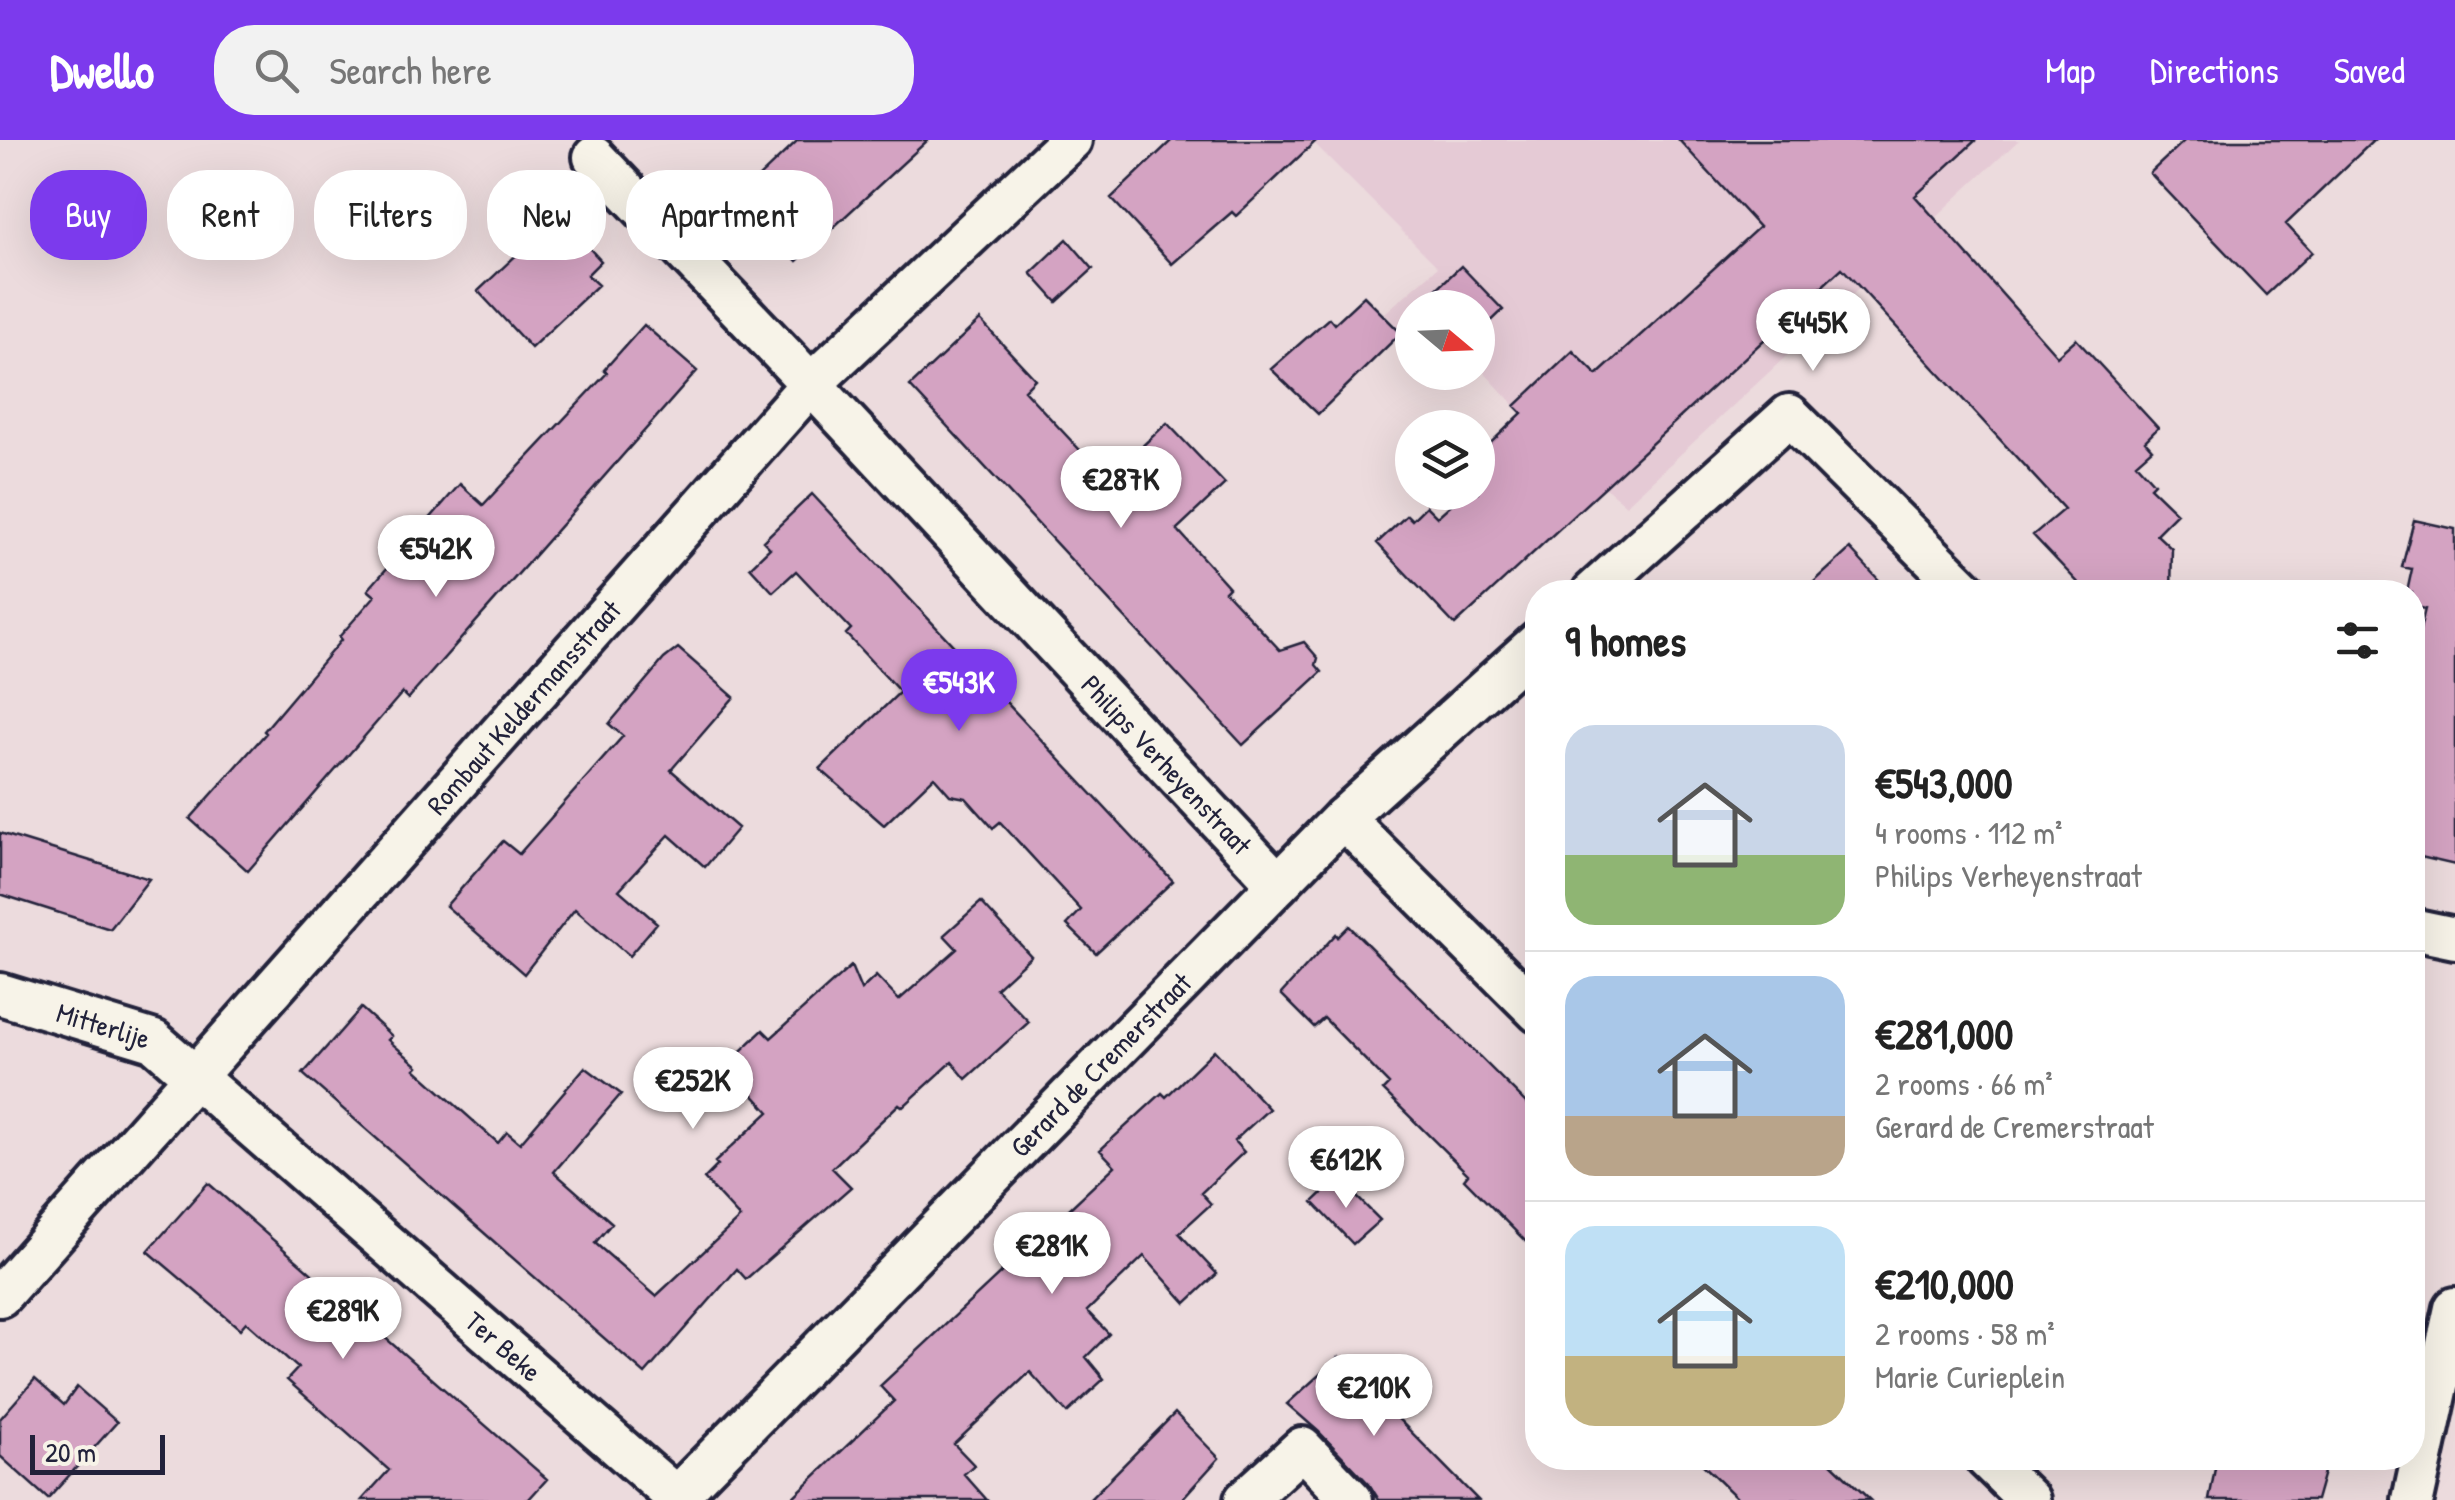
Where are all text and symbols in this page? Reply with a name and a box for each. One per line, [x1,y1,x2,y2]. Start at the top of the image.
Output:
search box [214,25,914,115]
text: Dwello [50,38,154,103]
icon: search [249,43,304,98]
text: Search here [329,44,492,96]
text: Map [2045,47,2095,94]
text: Directions [2150,47,2279,94]
text: Saved [2334,47,2405,94]
chip: Buy [30,170,147,260]
chip: Rent [167,170,294,260]
chip: Filters [314,170,467,260]
chip: New [487,170,606,260]
chip: Apartment [626,170,833,260]
pin: €445K [1743,289,1883,374]
north arrow [1395,290,1495,390]
map controls [1395,290,1495,510]
text: €445K [1778,300,1848,343]
button: layers [1395,410,1495,510]
pin: €287K [1051,446,1191,531]
text: €287K [1083,457,1159,500]
pin: €542K [366,515,506,600]
text: €542K [400,526,472,569]
street label: Rombaut Keldermansstraat [418,591,630,823]
text: 9 homes [1565,612,1686,669]
icon: filters [2330,613,2385,668]
pin: €543K [889,649,1029,734]
text: €543K [923,660,995,703]
street label: Philips Verheyenstraat [1073,666,1260,863]
text: €543,000 [1875,754,2012,811]
icon: home [1645,765,1765,885]
text: 4 rooms · 112 m² [1875,811,2062,854]
text: Philips Verheyenstraat [1875,854,2142,897]
street label: Gerard de Cremerstraat [1001,964,1200,1165]
street label: Mitterlije [52,993,155,1058]
text: €281,000 [1875,1005,2013,1062]
icon: home [1645,1016,1765,1136]
pin: €252K [623,1047,763,1132]
text: €252K [655,1058,731,1101]
text: 2 rooms · 66 m² [1875,1062,2053,1105]
text: Gerard de Cremerstraat [1875,1105,2154,1148]
pin: €612K [1276,1126,1416,1211]
text: €612K [1310,1137,1382,1180]
pin: €281K [982,1212,1122,1297]
text: €281K [1016,1223,1088,1266]
text: €210,000 [1875,1255,2014,1312]
icon: home [1645,1266,1765,1386]
pin: €289K [273,1277,413,1362]
text: €289K [307,1288,379,1331]
street label: Ter Beke [457,1302,550,1390]
text: 2 rooms · 58 m² [1875,1312,2055,1355]
pin: €210K [1304,1354,1444,1439]
text: Marie Curieplein [1875,1355,2065,1398]
text: €210K [1337,1365,1411,1408]
scale bar [30,1430,165,1474]
text: 20 m [45,1433,96,1471]

